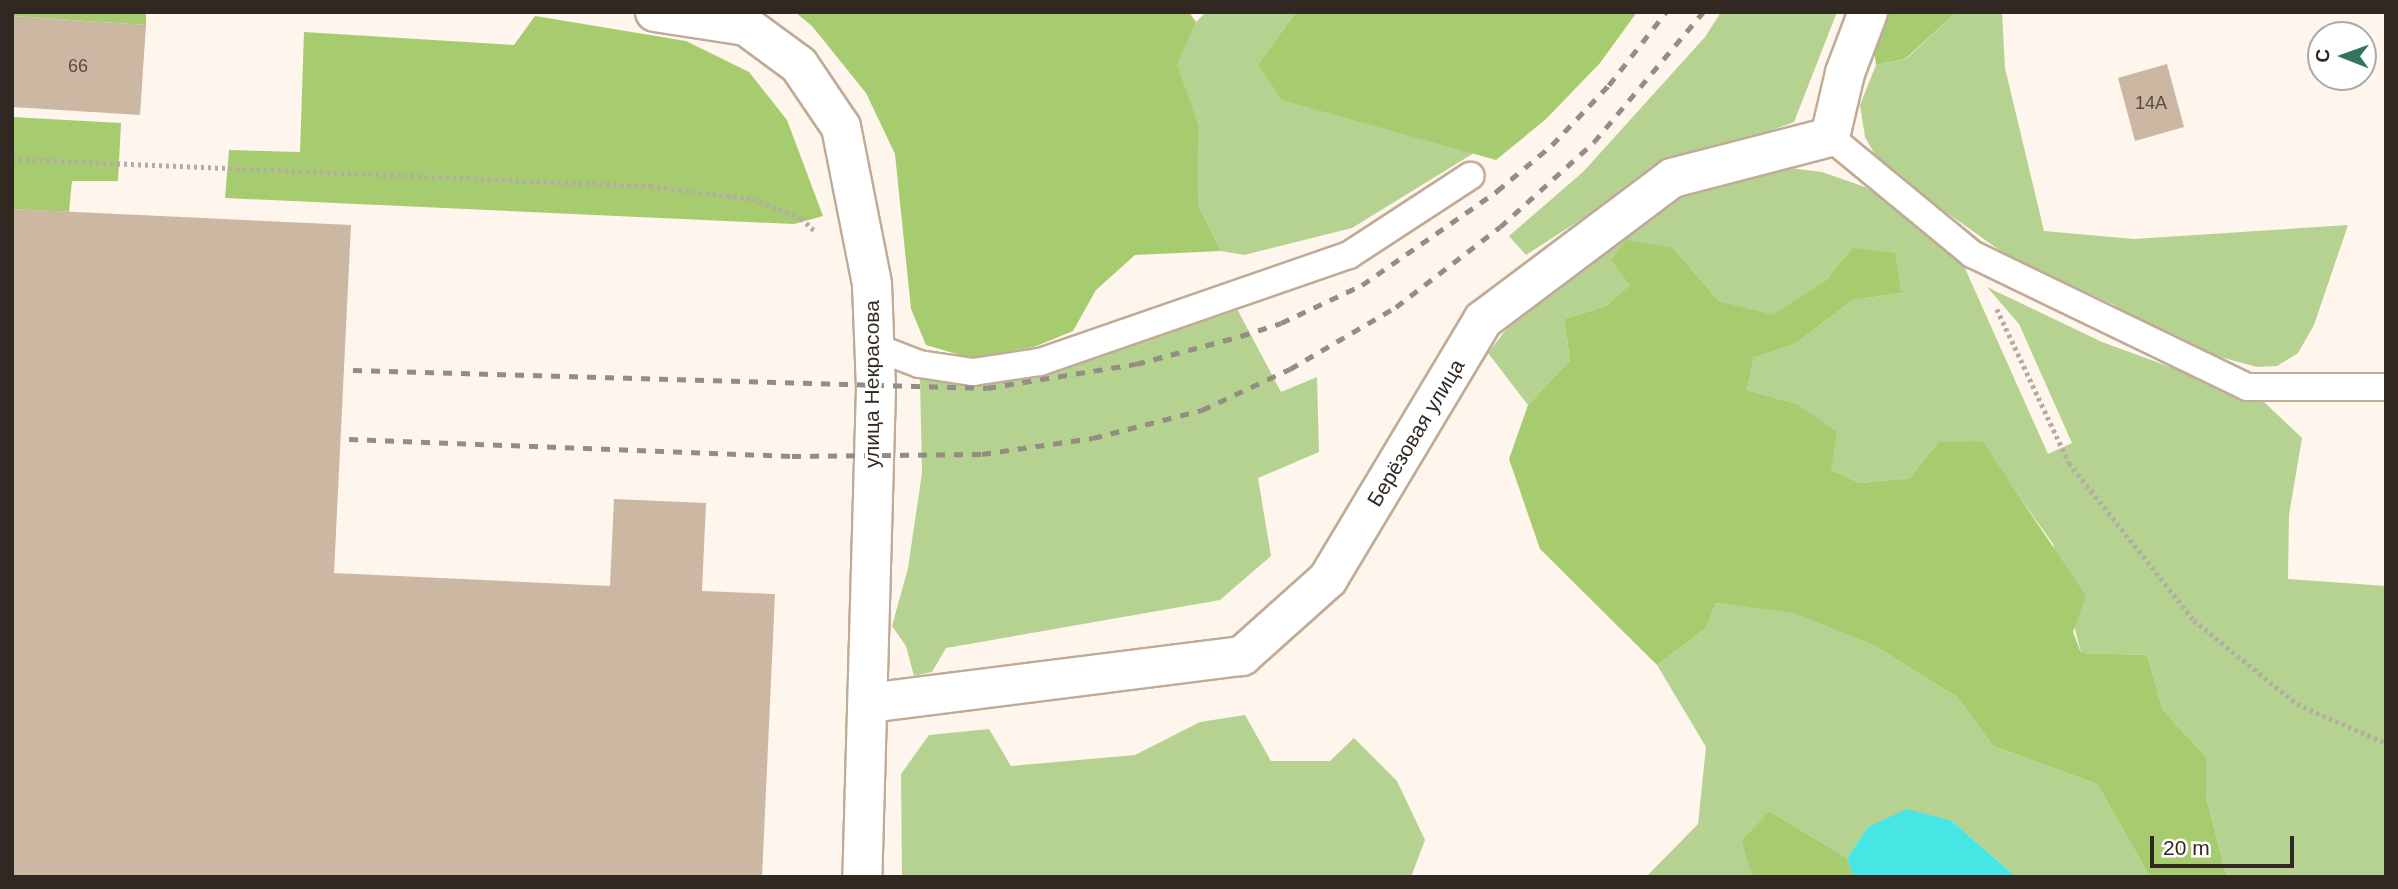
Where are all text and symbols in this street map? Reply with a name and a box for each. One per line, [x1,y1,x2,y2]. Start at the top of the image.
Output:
north arrow [2307,21,2377,91]
text: С [2312,49,2333,63]
house number: 66 [68,55,88,77]
house number: 14А [2135,92,2167,114]
street label: улица Некрасова [859,300,885,468]
street label: Берёзовая улица [1362,355,1470,511]
scale bar [2153,822,2296,866]
text: 20 m [2163,836,2210,859]

